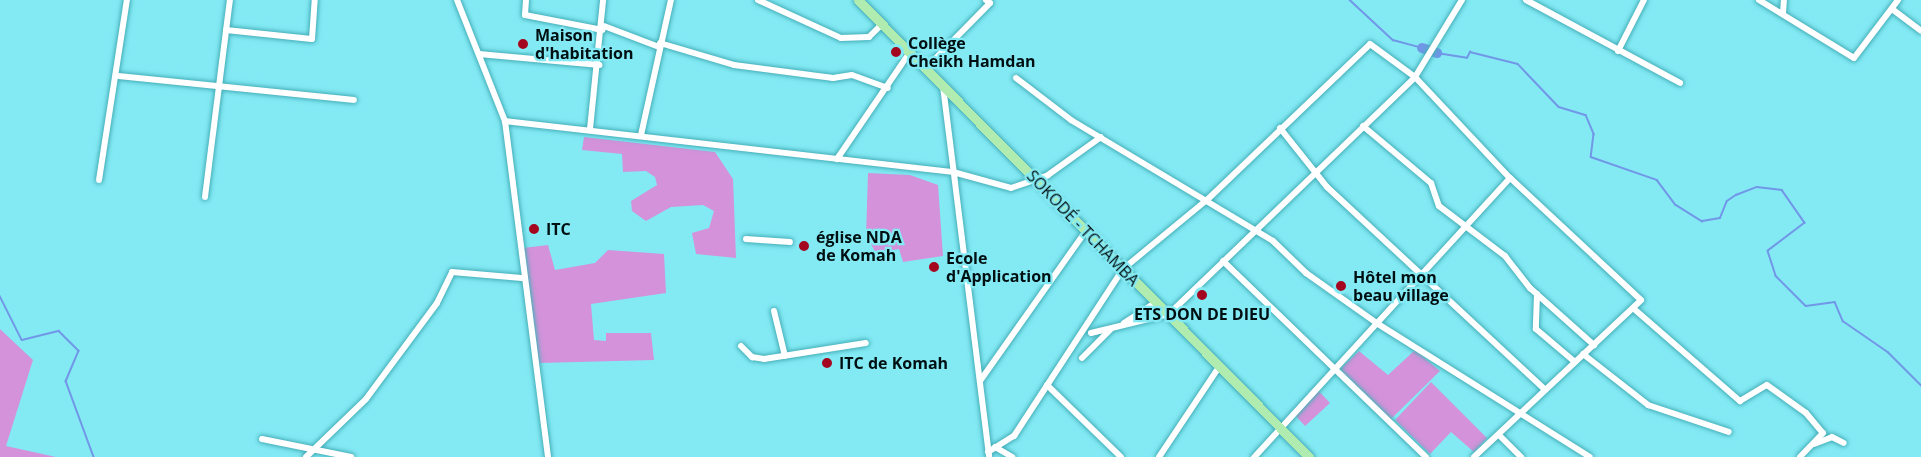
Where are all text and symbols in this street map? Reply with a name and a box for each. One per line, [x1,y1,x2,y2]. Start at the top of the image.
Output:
place label: Maison d'habitation [535,25,633,63]
place label: Collège Cheikh Hamdan [908,33,1036,71]
marker: Maison d'habitation [516,37,530,51]
marker: Collège Cheikh Hamdan [889,45,903,59]
street label: SOKODÉ - TCHAMBA [1023,166,1143,290]
place label: ITC [546,219,571,239]
marker: ITC [527,222,541,236]
place label: église NDA de Komah [816,227,902,265]
marker: église NDA de Komah [797,239,811,253]
place label: Ecole d'Application [946,248,1052,286]
marker: Ecole d'Application [927,260,941,274]
place label: Hôtel mon beau village [1353,267,1449,305]
marker: Hôtel mon beau village [1334,279,1348,293]
marker: ETS DON DE DIEU [1195,288,1209,302]
place label: ETS DON DE DIEU [1134,304,1270,324]
place label: ITC de Komah [839,353,948,373]
marker: ITC de Komah [820,356,834,370]

